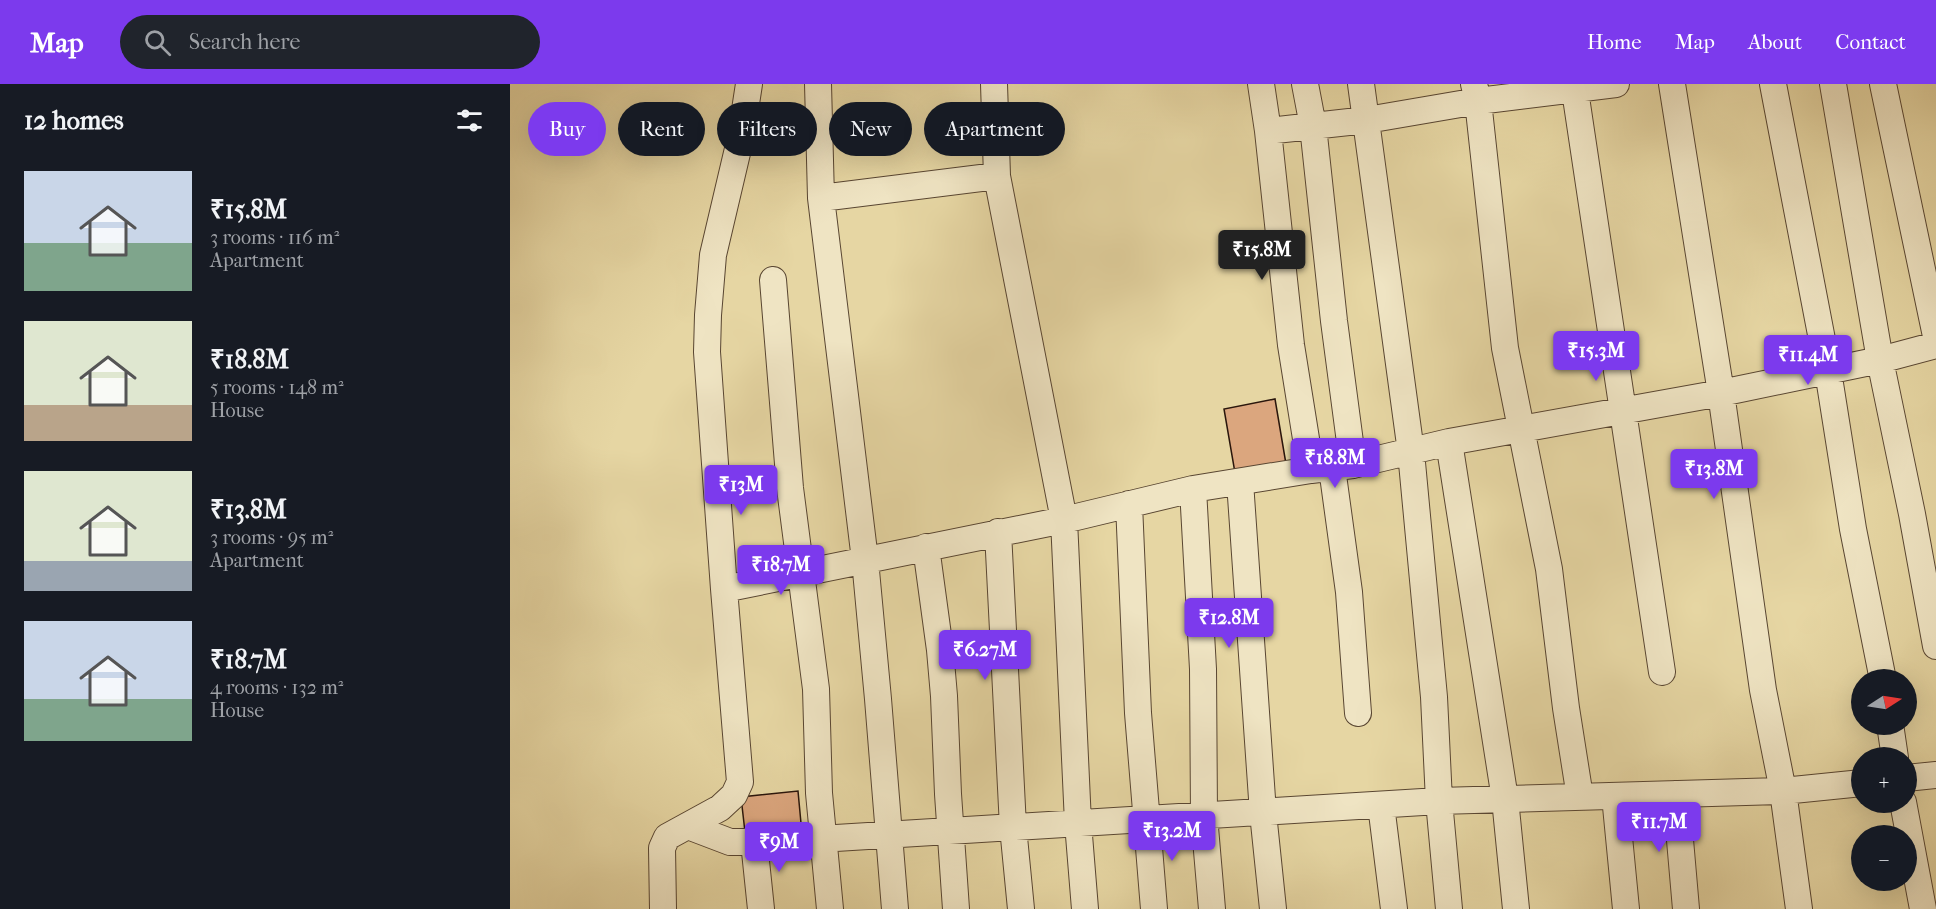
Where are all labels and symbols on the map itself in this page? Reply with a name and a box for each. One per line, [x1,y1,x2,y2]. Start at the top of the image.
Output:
pin: ₹15.8M [1213,230,1311,281]
pin: ₹15.3M [1547,331,1645,382]
pin: ₹11.4M [1759,335,1857,386]
pin: ₹18.8M [1286,438,1384,489]
pin: ₹13.8M [1665,449,1763,500]
pin: ₹13M [705,465,777,516]
pin: ₹18.7M [732,545,830,596]
pin: ₹12.8M [1180,598,1278,649]
pin: ₹6.27M [936,630,1034,681]
north arrow [1851,669,1917,735]
pin: ₹11.7M [1610,802,1708,853]
pin: ₹13.2M [1123,811,1221,862]
pin: ₹9M [750,822,808,873]

